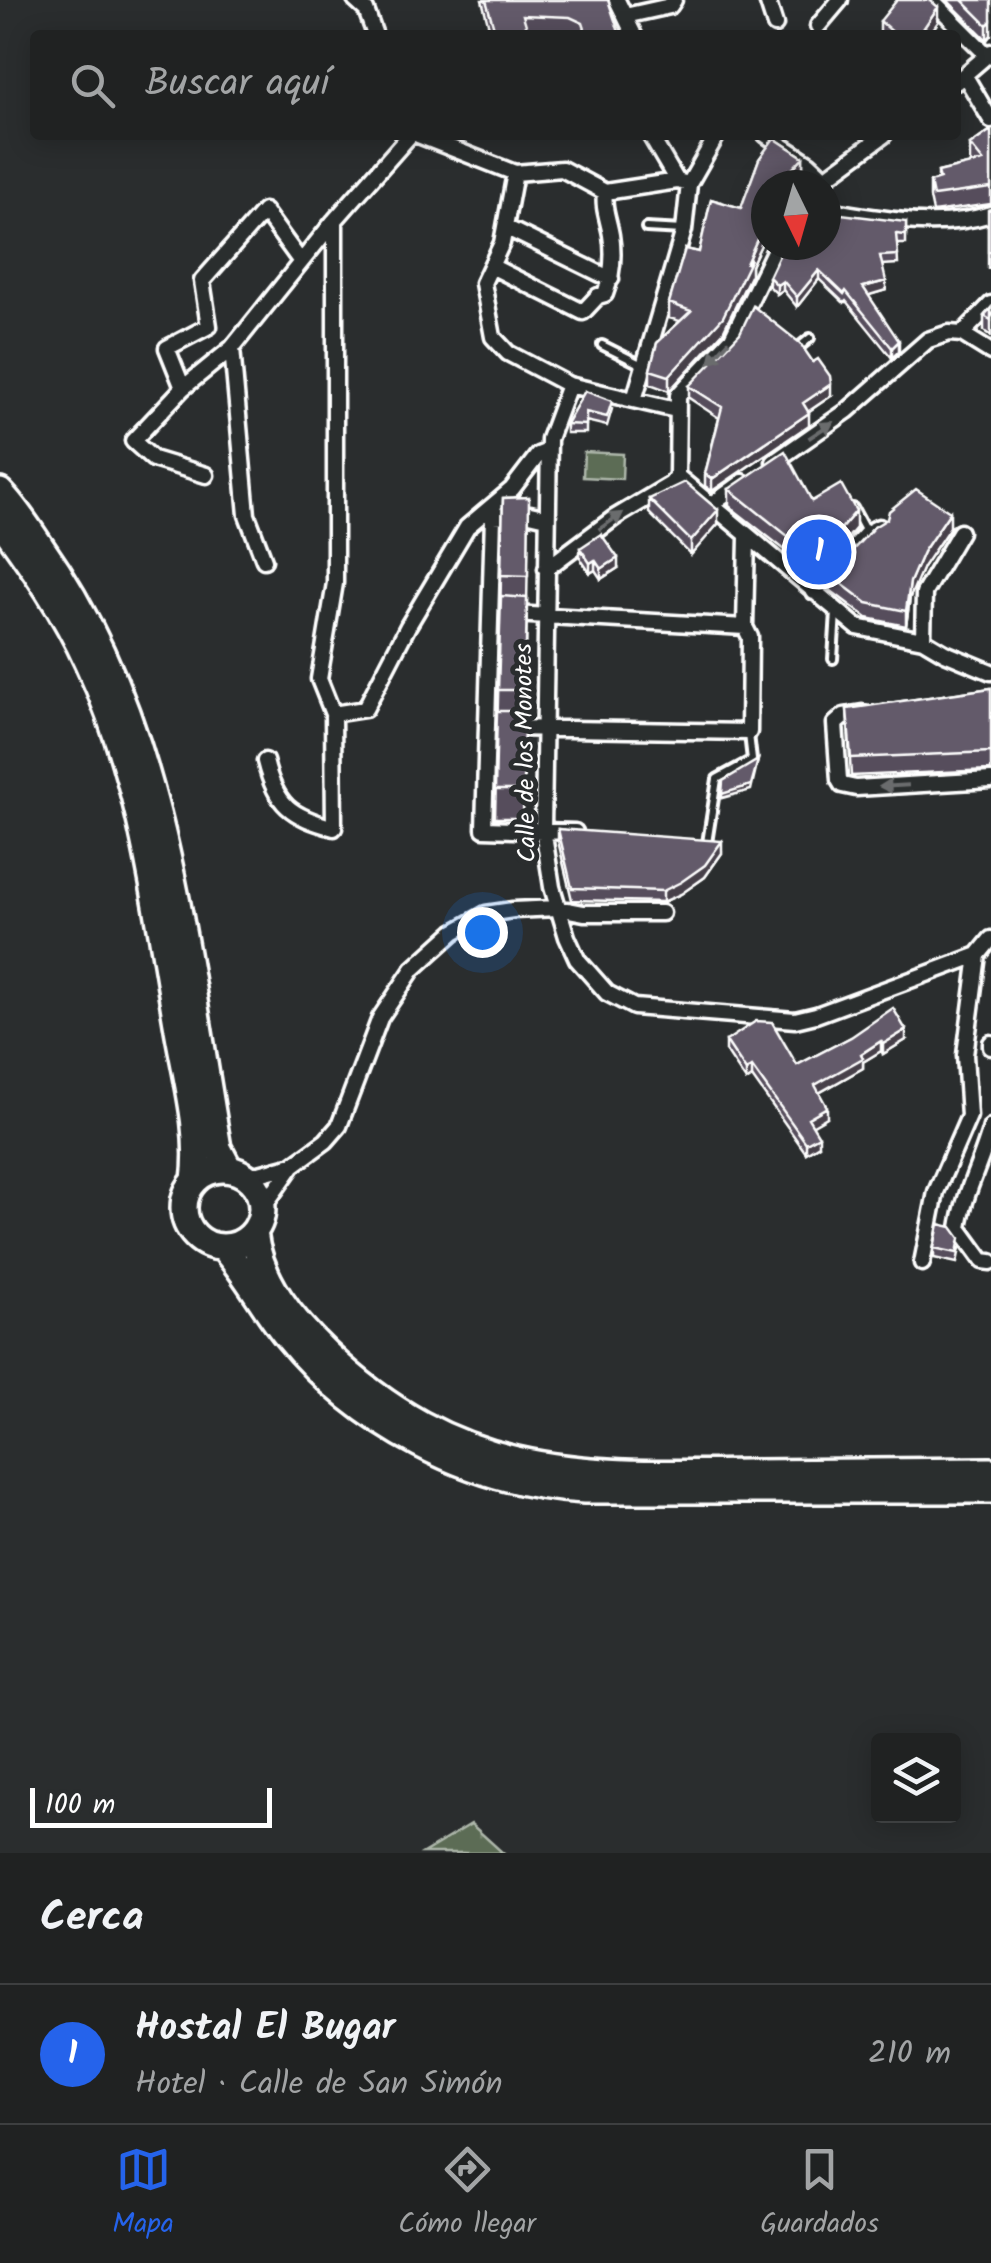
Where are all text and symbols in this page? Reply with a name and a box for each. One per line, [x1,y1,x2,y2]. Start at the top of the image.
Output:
search box [30,30,961,140]
text: Buscar aquí [145,55,329,115]
icon: search [65,58,120,113]
north arrow [751,170,841,260]
one-way arrow [708,340,731,364]
one-way arrow [807,421,834,440]
one-way arrow [597,512,624,531]
pin: 1 [786,514,852,590]
street label: Calle de los Monotes [504,643,548,863]
one-way arrow [877,778,909,794]
your location [457,907,508,958]
map controls [871,1733,961,1823]
button: layers [871,1733,961,1823]
scale bar [30,1783,272,1828]
text: 100 m [45,1783,115,1828]
text: Cerca [40,1885,144,1952]
text: Hostal El Bugar [135,1999,395,2059]
text: 1 [68,2029,77,2080]
text: 210 m [868,2029,951,2080]
text: Hotel · Calle de San Simón [135,2059,503,2110]
tab: Mapa [112,2142,174,2247]
tab: Cómo llegar [398,2142,536,2247]
tab: Guardados [760,2142,879,2247]

